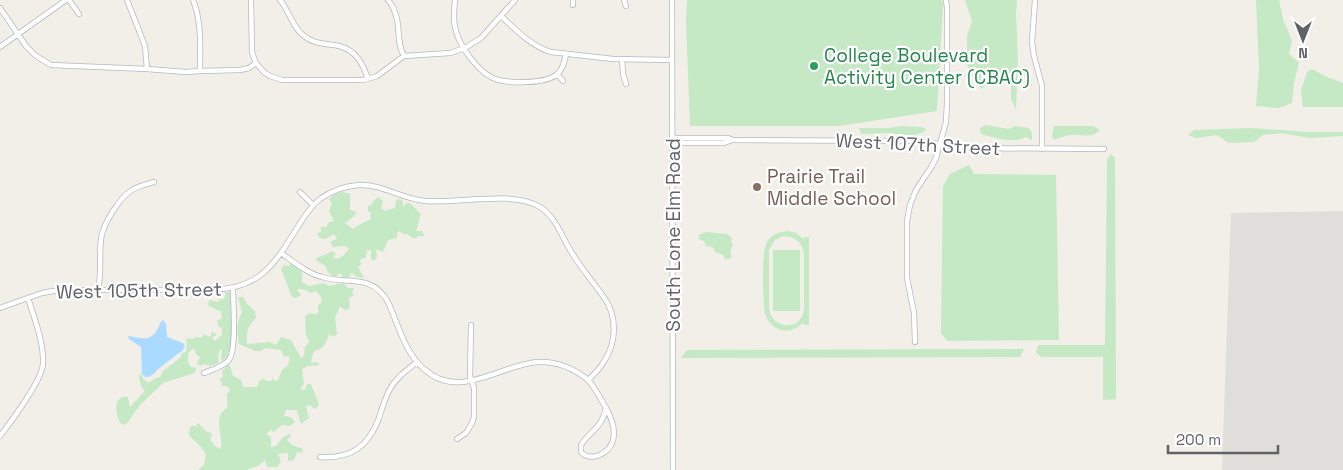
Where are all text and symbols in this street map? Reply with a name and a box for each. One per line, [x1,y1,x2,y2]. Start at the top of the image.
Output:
north arrow [1278,15,1328,65]
place label: College Boulevard Activity Center (CBAC) [824,43,1030,90]
text: N [1298,44,1308,62]
marker: College Boulevard Activity Center (CBAC) [808,60,820,72]
street label: West 107th Street [835,128,1001,161]
street label: South Lone Elm Road [661,138,686,332]
place label: Prairie Trail Middle School [767,164,896,211]
marker: Prairie Trail Middle School [751,181,763,193]
street label: West 105th Street [56,277,222,304]
scale bar [1168,422,1278,454]
text: 200 m [1176,430,1221,449]

